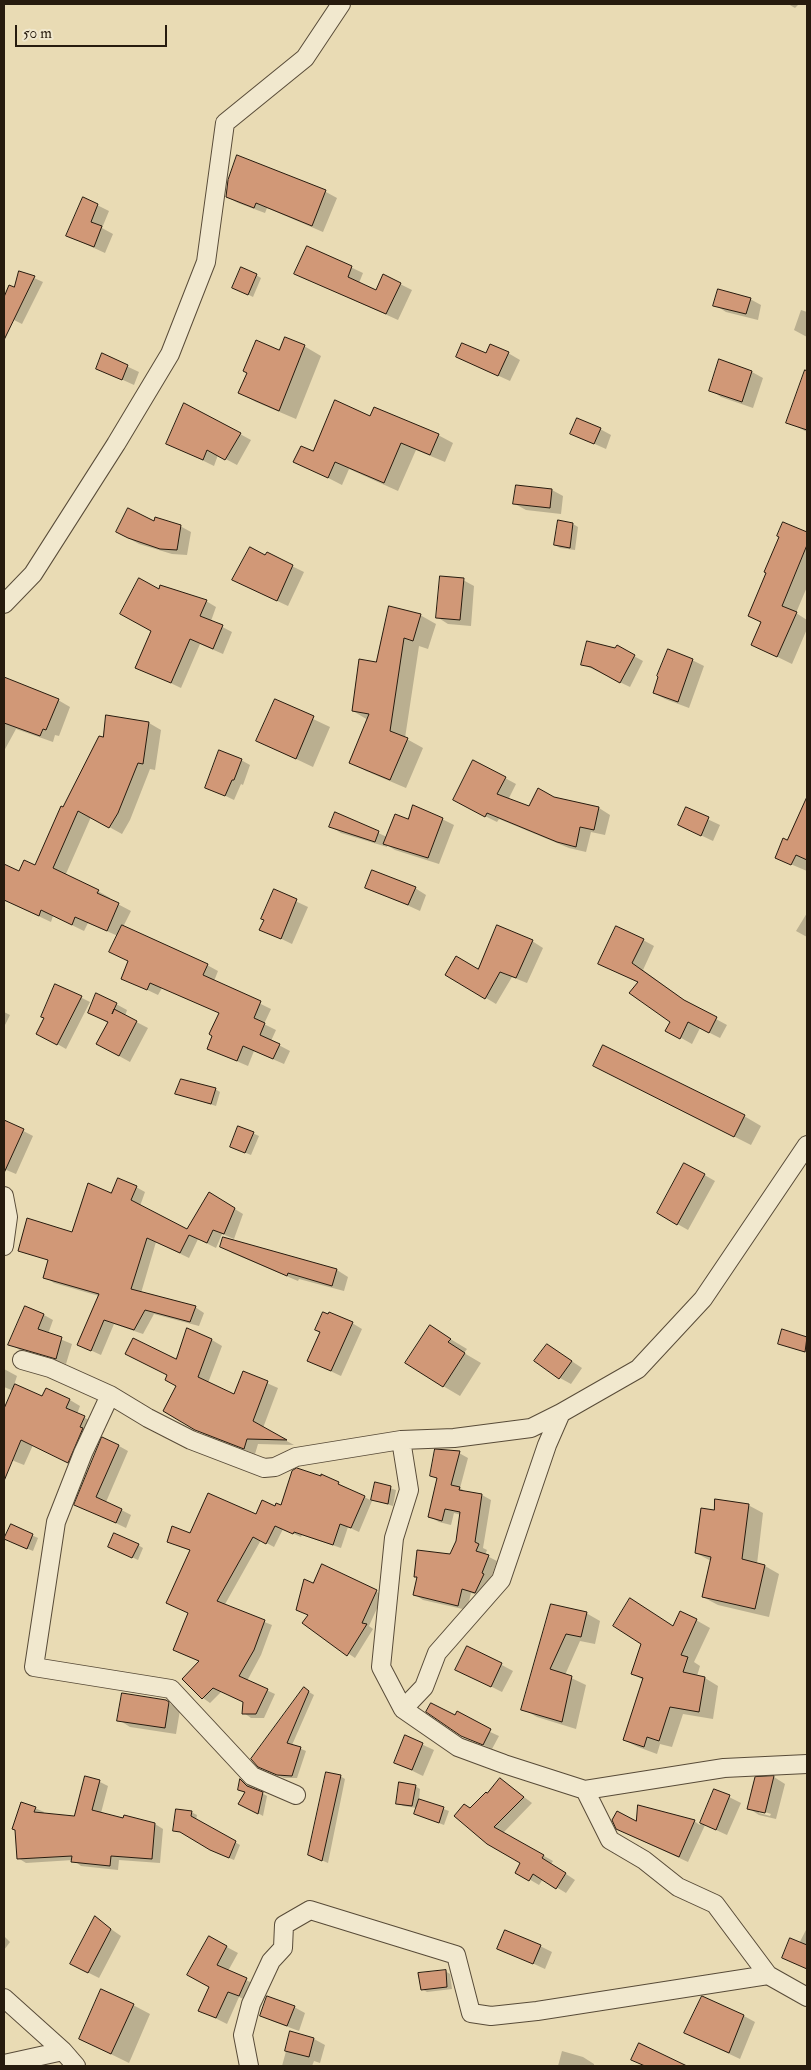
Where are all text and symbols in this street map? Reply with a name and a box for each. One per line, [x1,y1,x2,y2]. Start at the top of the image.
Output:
scale bar [18,15,170,47]
text: 50 m [23,24,52,43]

